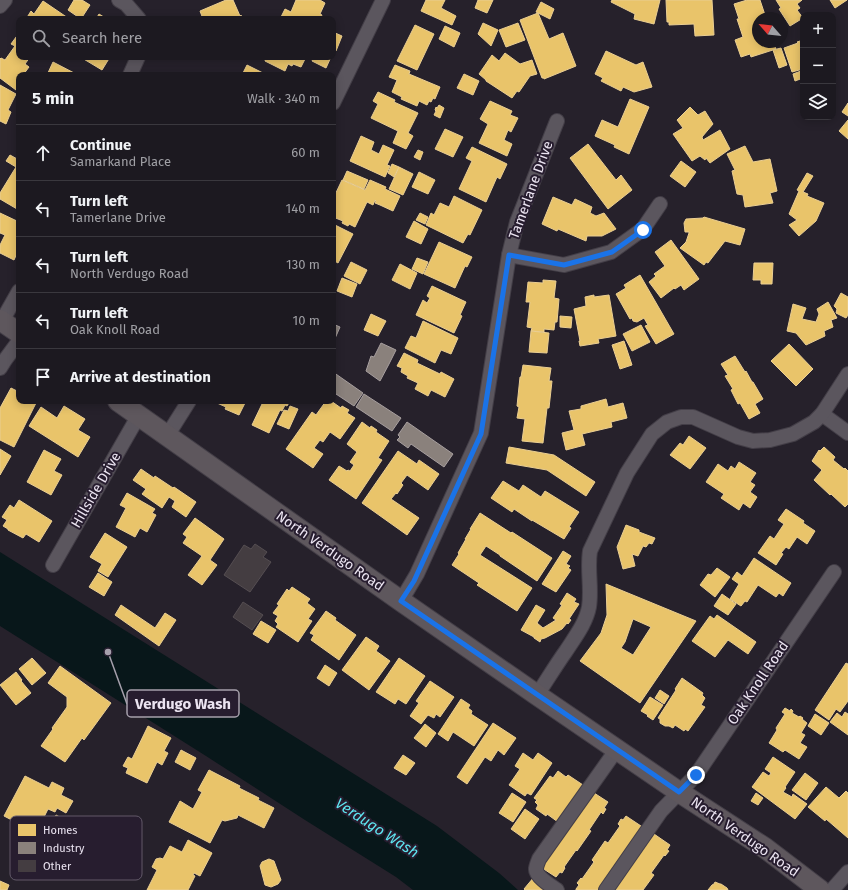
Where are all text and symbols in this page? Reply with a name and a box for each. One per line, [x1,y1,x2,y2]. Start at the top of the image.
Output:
north arrow [752,12,788,48]
map controls [800,12,836,120]
button: + [800,12,836,48]
search box [16,16,336,60]
icon: search [30,27,52,49]
text: Search here [62,29,142,47]
button: − [800,48,836,84]
button: layers [800,84,836,120]
text: 5 min [32,88,74,109]
text: Walk · 340 m [247,91,320,106]
text: Continue [70,136,131,154]
street label: Tamerlane Drive [505,139,557,241]
icon: ahead [32,142,54,164]
text: 60 m [291,145,320,160]
text: Samarkand Place [70,154,171,169]
text: Turn left [70,192,128,210]
icon: left [32,198,54,220]
text: 140 m [286,201,320,216]
text: Tamerlane Drive [70,210,166,225]
route start [634,221,652,239]
text: Turn left [70,248,128,266]
icon: left [32,254,54,276]
text: 130 m [286,257,320,272]
text: North Verdugo Road [70,266,189,281]
text: Turn left [70,304,128,322]
icon: left [32,310,54,332]
text: 10 m [293,313,320,328]
text: Oak Knoll Road [70,322,160,337]
icon: arrive [32,366,54,388]
text: Arrive at destination [70,368,211,386]
street label: Hillside Drive [67,449,125,531]
street label: North Verdugo Road [273,507,387,595]
street label: Oak Knoll Road [724,638,792,728]
callout: Verdugo Wash [127,690,239,717]
text: Verdugo Wash [134,695,231,713]
route end [687,766,705,784]
street label: North Verdugo Road [688,793,802,881]
water label: Verdugo Wash [332,794,422,862]
legend [10,816,142,880]
text: Homes [43,824,77,837]
text: Industry [43,842,85,855]
text: Other [43,860,72,873]

